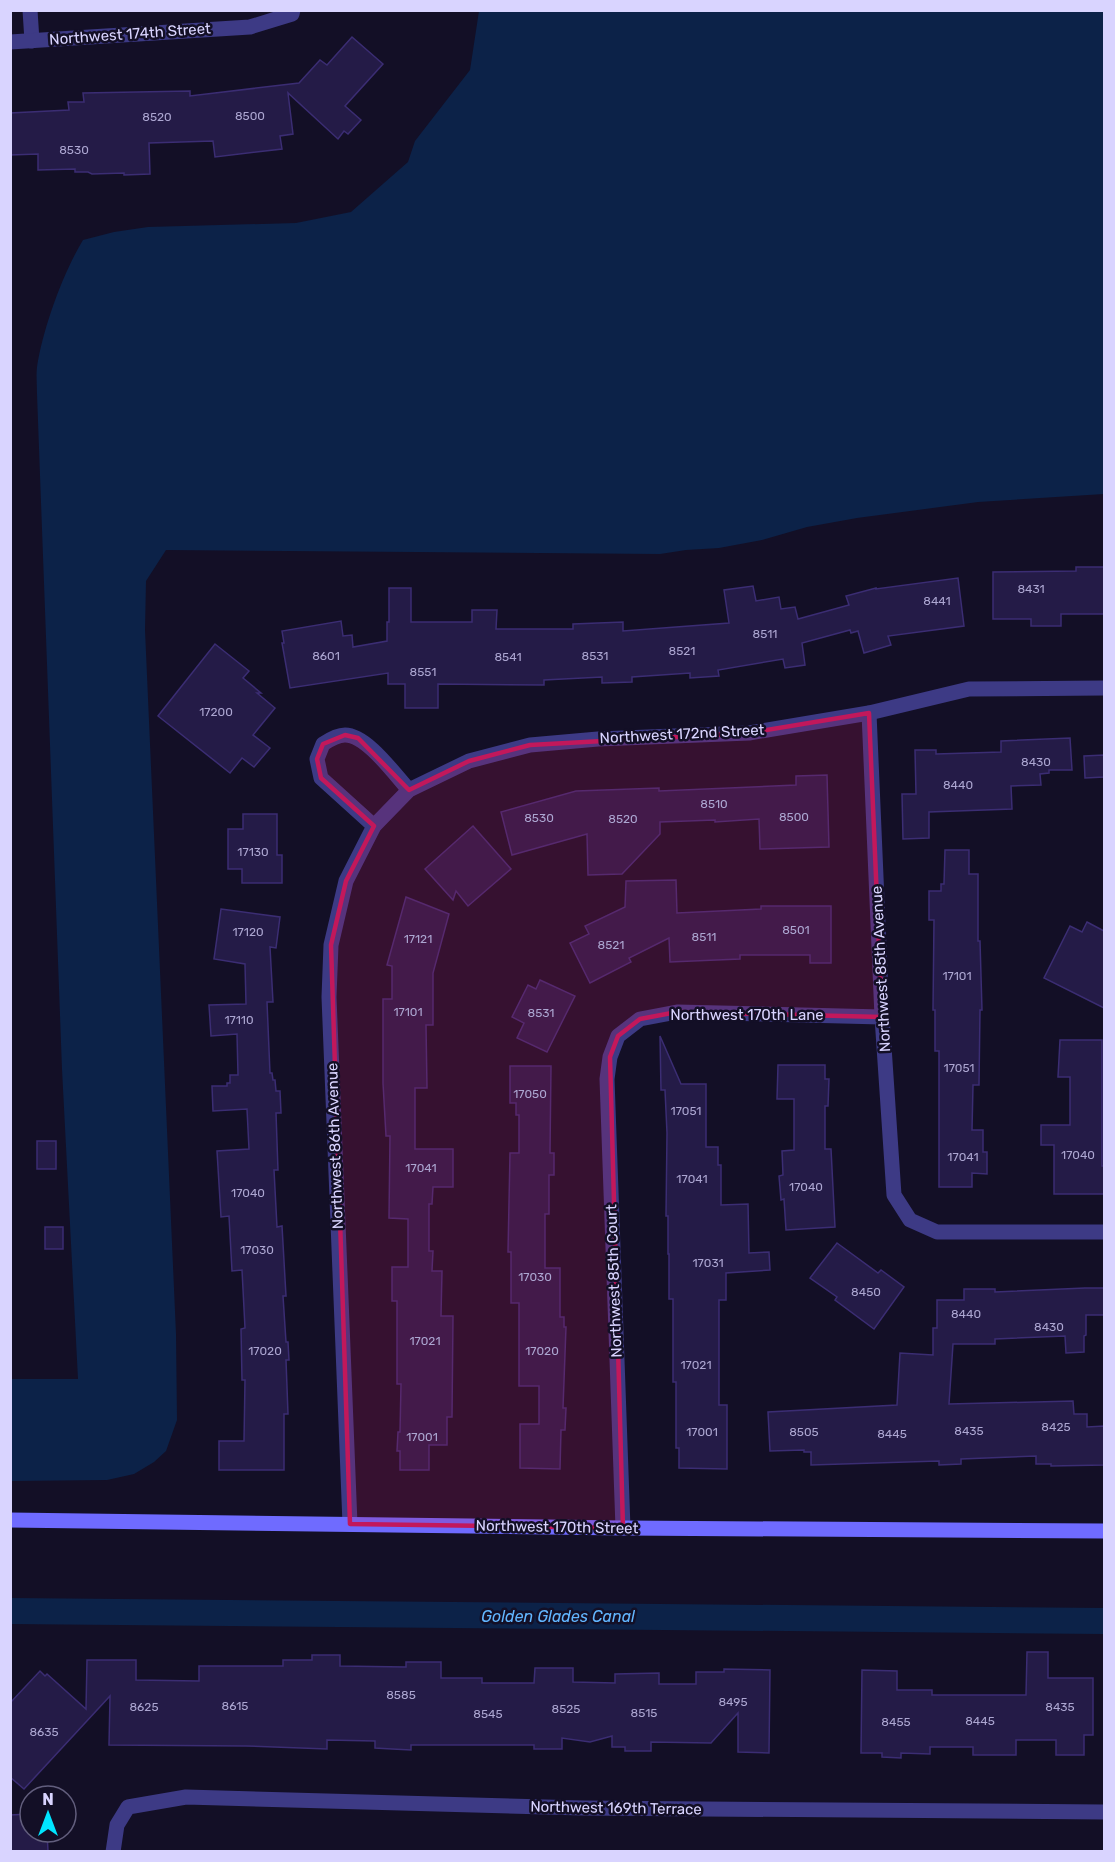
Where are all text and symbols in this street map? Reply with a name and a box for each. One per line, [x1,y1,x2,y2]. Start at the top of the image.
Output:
street label: Northwest 174th Street [49,19,212,49]
house number: 8500 [235,109,265,123]
house number: 8520 [142,110,172,124]
house number: 8530 [59,143,89,157]
house number: 8431 [1017,582,1045,596]
house number: 8441 [923,594,951,608]
house number: 8511 [753,627,777,641]
house number: 8521 [669,644,695,658]
house number: 8601 [312,649,340,663]
house number: 8531 [582,649,608,663]
house number: 8541 [494,650,522,664]
house number: 8551 [410,665,436,679]
house number: 17200 [199,705,233,719]
street label: Northwest 172nd Street [599,721,765,747]
house number: 8430 [1021,755,1051,769]
house number: 8440 [943,778,973,792]
house number: 8510 [700,797,728,811]
house number: 8500 [779,810,809,824]
house number: 8530 [524,811,554,825]
house number: 8520 [608,812,638,826]
house number: 17130 [237,845,269,859]
street label: Northwest 85th Avenue [868,885,894,1053]
house number: 8501 [782,923,810,937]
house number: 17120 [232,925,264,939]
house number: 8511 [692,930,716,944]
house number: 17121 [404,932,432,946]
house number: 8521 [598,938,624,952]
house number: 17101 [942,969,972,983]
house number: 17101 [393,1005,423,1019]
house number: 8531 [528,1006,554,1020]
street label: Northwest 170th Lane [670,1006,824,1024]
house number: 17110 [224,1013,254,1027]
house number: 17051 [944,1061,975,1075]
street label: Northwest 86th Avenue [323,1063,347,1229]
house number: 17050 [513,1087,547,1101]
house number: 17051 [671,1104,702,1118]
house number: 17040 [1061,1148,1095,1162]
house number: 17041 [947,1150,979,1164]
house number: 17041 [405,1161,437,1175]
house number: 17041 [676,1172,708,1186]
house number: 17040 [789,1180,823,1194]
house number: 17040 [231,1186,265,1200]
street label: Northwest 85th Court [602,1204,626,1358]
house number: 17030 [240,1243,274,1257]
house number: 17031 [692,1256,724,1270]
house number: 17030 [518,1270,552,1284]
house number: 8450 [851,1285,881,1299]
house number: 8440 [951,1307,981,1321]
house number: 8430 [1034,1320,1064,1334]
house number: 17021 [409,1334,441,1348]
house number: 17020 [248,1344,282,1358]
house number: 17020 [525,1344,559,1358]
house number: 17021 [680,1358,712,1372]
house number: 8425 [1041,1420,1071,1434]
house number: 8435 [954,1424,984,1438]
house number: 17001 [686,1425,718,1439]
house number: 8505 [789,1425,819,1439]
house number: 8445 [877,1427,907,1441]
house number: 17001 [406,1430,438,1444]
street label: Northwest 170th Street [475,1517,639,1537]
water label: Golden Glades Canal [481,1607,636,1626]
house number: 8585 [386,1688,416,1702]
house number: 8495 [718,1695,748,1709]
house number: 8615 [222,1699,248,1713]
house number: 8625 [129,1700,159,1714]
house number: 8435 [1045,1700,1075,1714]
house number: 8525 [552,1702,580,1716]
house number: 8515 [631,1706,657,1720]
house number: 8545 [473,1707,503,1721]
house number: 8445 [965,1714,995,1728]
house number: 8455 [881,1715,911,1729]
house number: 8635 [29,1725,59,1739]
north arrow [18,1784,78,1844]
text: N [42,1790,54,1809]
street label: Northwest 169th Terrace [530,1798,702,1818]

